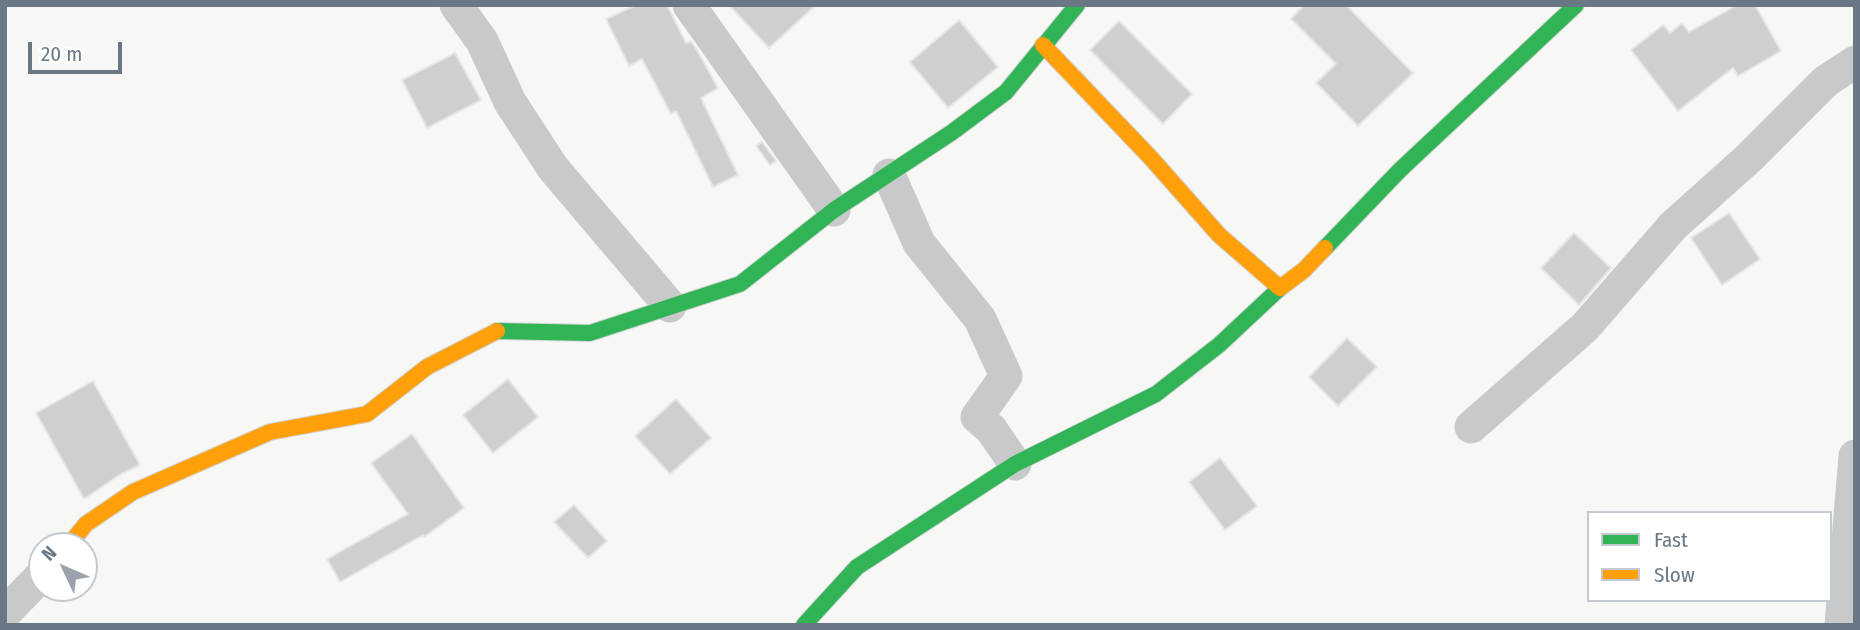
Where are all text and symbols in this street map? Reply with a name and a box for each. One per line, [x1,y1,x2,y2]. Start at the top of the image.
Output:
scale bar [32,28,126,72]
text: 20 m [41,41,82,67]
legend [1587,511,1832,602]
text: Fast [1654,527,1688,553]
north arrow [28,532,98,602]
text: N [37,541,61,566]
text: Slow [1654,562,1695,588]

